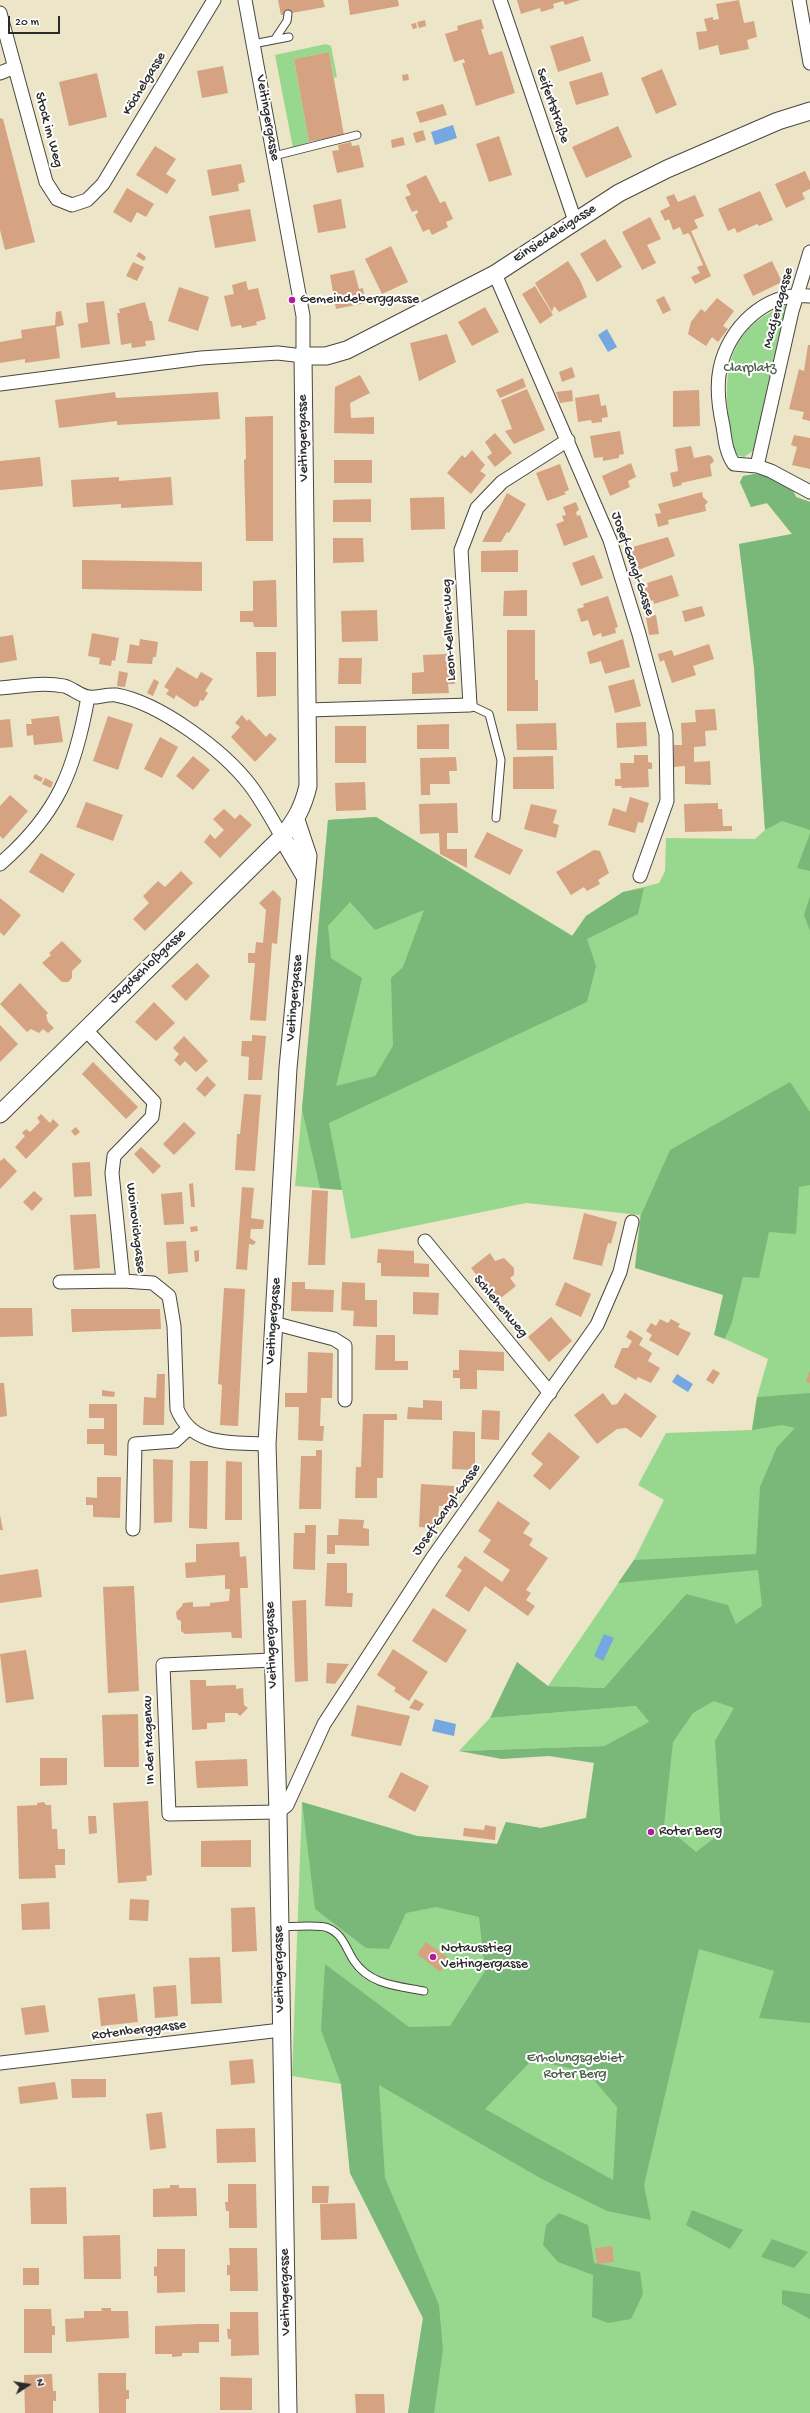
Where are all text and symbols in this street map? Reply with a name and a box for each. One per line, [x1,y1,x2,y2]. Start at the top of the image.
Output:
scale bar [10,8,62,34]
text: 20 m [15,16,39,30]
street label: Köchelgasse [120,49,170,119]
street label: Seifertstraße [531,66,573,146]
street label: Veitingergasse [251,74,283,162]
street label: Stock im Weg [30,91,66,169]
street label: Einsiedeleigasse [510,201,600,267]
street label: Madjeragasse [760,266,798,350]
place label: Gemeindeberggasse [300,292,419,308]
marker: Gemeindeberggasse [287,295,297,305]
park label: Clarplatz [723,361,777,377]
street label: Veitingergasse [295,394,313,482]
street label: Josef-Gangl-Gasse [606,510,658,618]
street label: Leon-Kellner-Weg [439,579,461,681]
street label: Jagdschloßgasse [106,926,190,1008]
street label: Veitingergasse [283,954,307,1042]
street label: Woinovichgasse [121,1182,149,1274]
street label: Schlehenweg [469,1272,531,1342]
street label: Veitingergasse [263,1277,285,1365]
street label: Josef-Gangl-Gasse [409,1461,485,1559]
street label: Veitingergasse [262,1601,282,1689]
street label: In der Hagenau [140,1695,160,1785]
place label: Roter Berg [659,1824,722,1840]
marker: Roter Berg [646,1827,656,1837]
street label: Veitingergasse [271,1925,289,2013]
place label: Notausstieg Veitingergasse [441,1941,528,1974]
marker: Notausstieg Veitingergasse [428,1952,438,1962]
street label: Rotenberggasse [91,2017,187,2045]
park label: Erholungsgebiet Roter Berg [527,2051,623,2084]
street label: Veitingergasse [277,2248,295,2336]
north arrow [8,2365,48,2405]
text: N [33,2378,46,2387]

